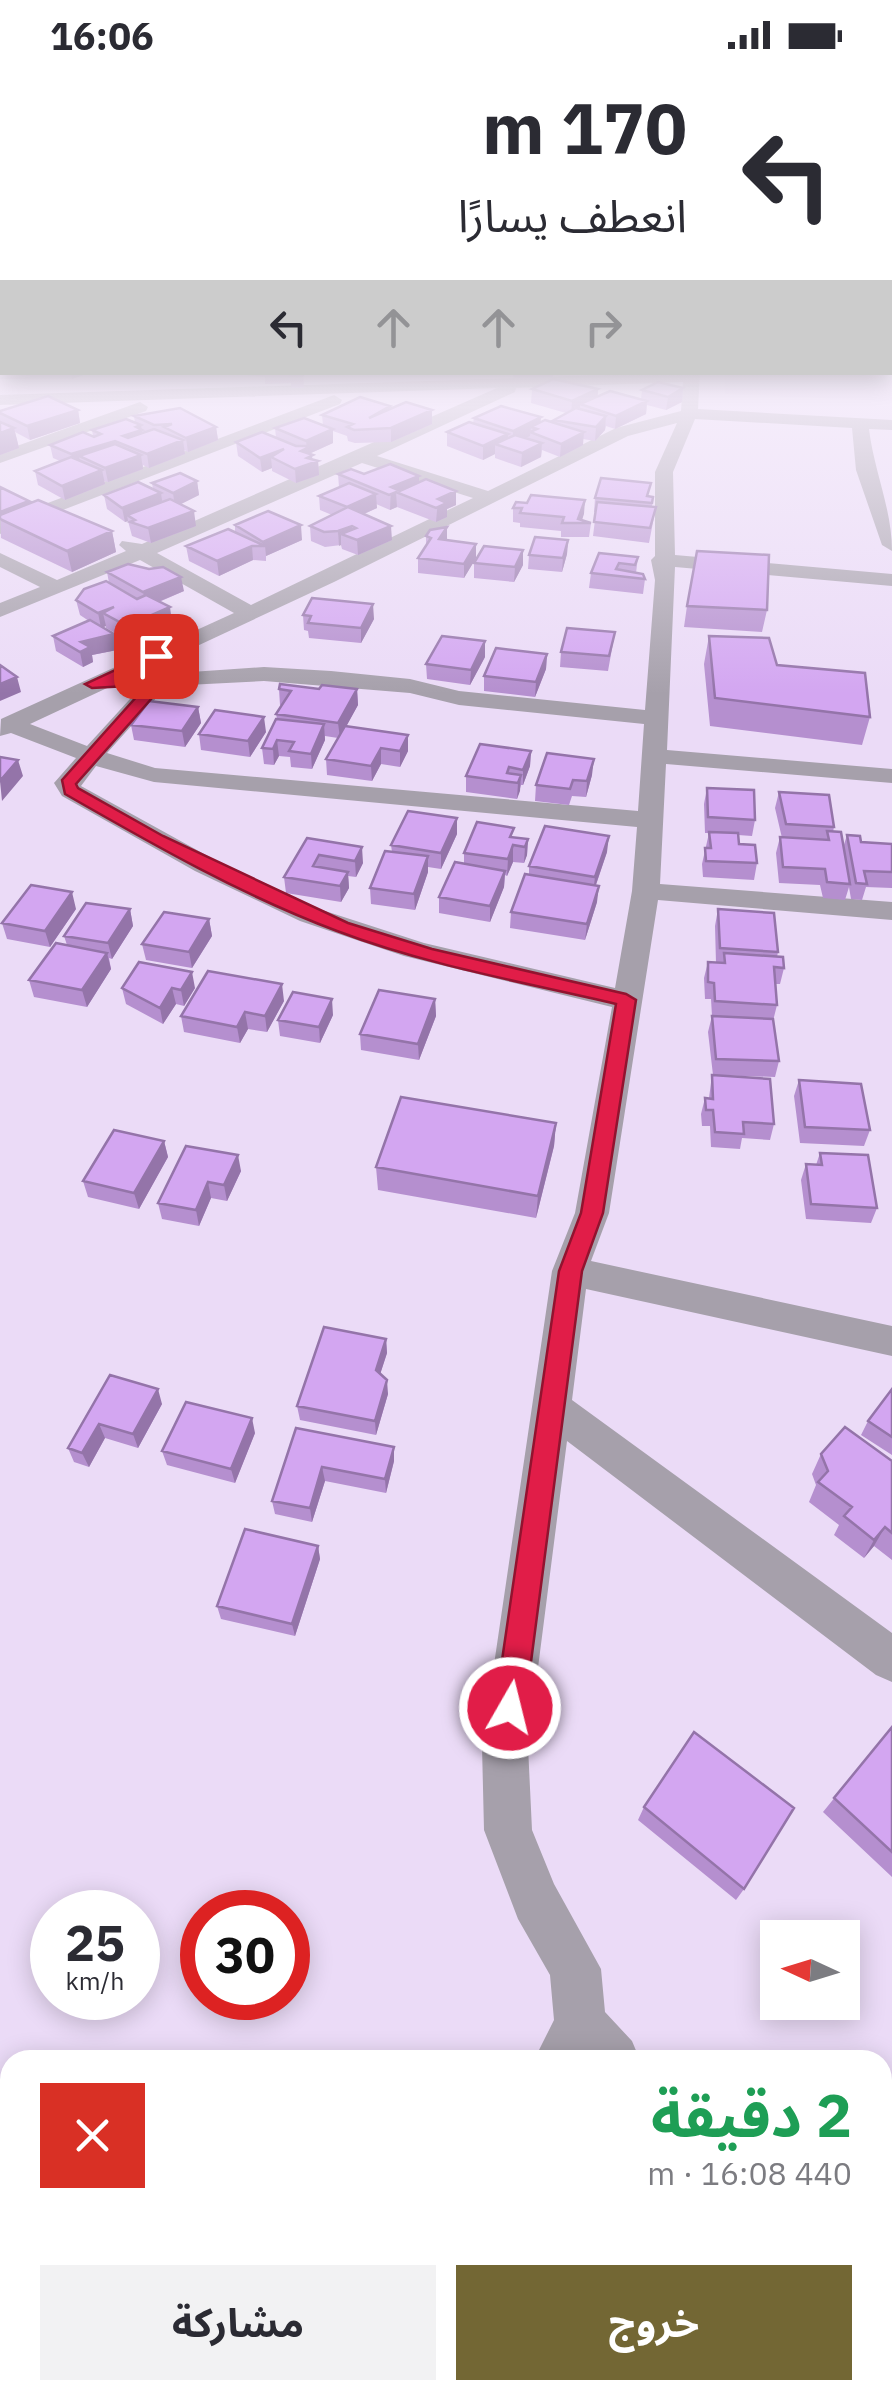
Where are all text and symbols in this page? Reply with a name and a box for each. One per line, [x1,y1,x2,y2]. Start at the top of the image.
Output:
text: 16:06 [50,11,154,60]
text: 170 m [482,82,687,173]
icon: left [722,110,852,240]
text: انعطف يسارًا [458,186,687,244]
icon: left [261,300,316,355]
icon: ahead [366,300,421,355]
icon: ahead [471,300,526,355]
icon: right [576,300,631,355]
pin [114,614,199,699]
icon: arrive [129,629,184,684]
position arrow [458,1656,562,1760]
speed limit sign: 30 [180,1890,310,2020]
text: 25 [65,1910,125,1975]
north arrow [760,1920,860,2020]
map controls [760,1920,860,2020]
text: km/h [66,1964,124,1997]
text: 2 دقيقة [651,2075,852,2154]
button: close [40,2083,145,2188]
text: 440 m · 16:08 [647,2152,852,2194]
button: مشاركة [40,2265,436,2380]
button: خروج [456,2265,852,2380]

